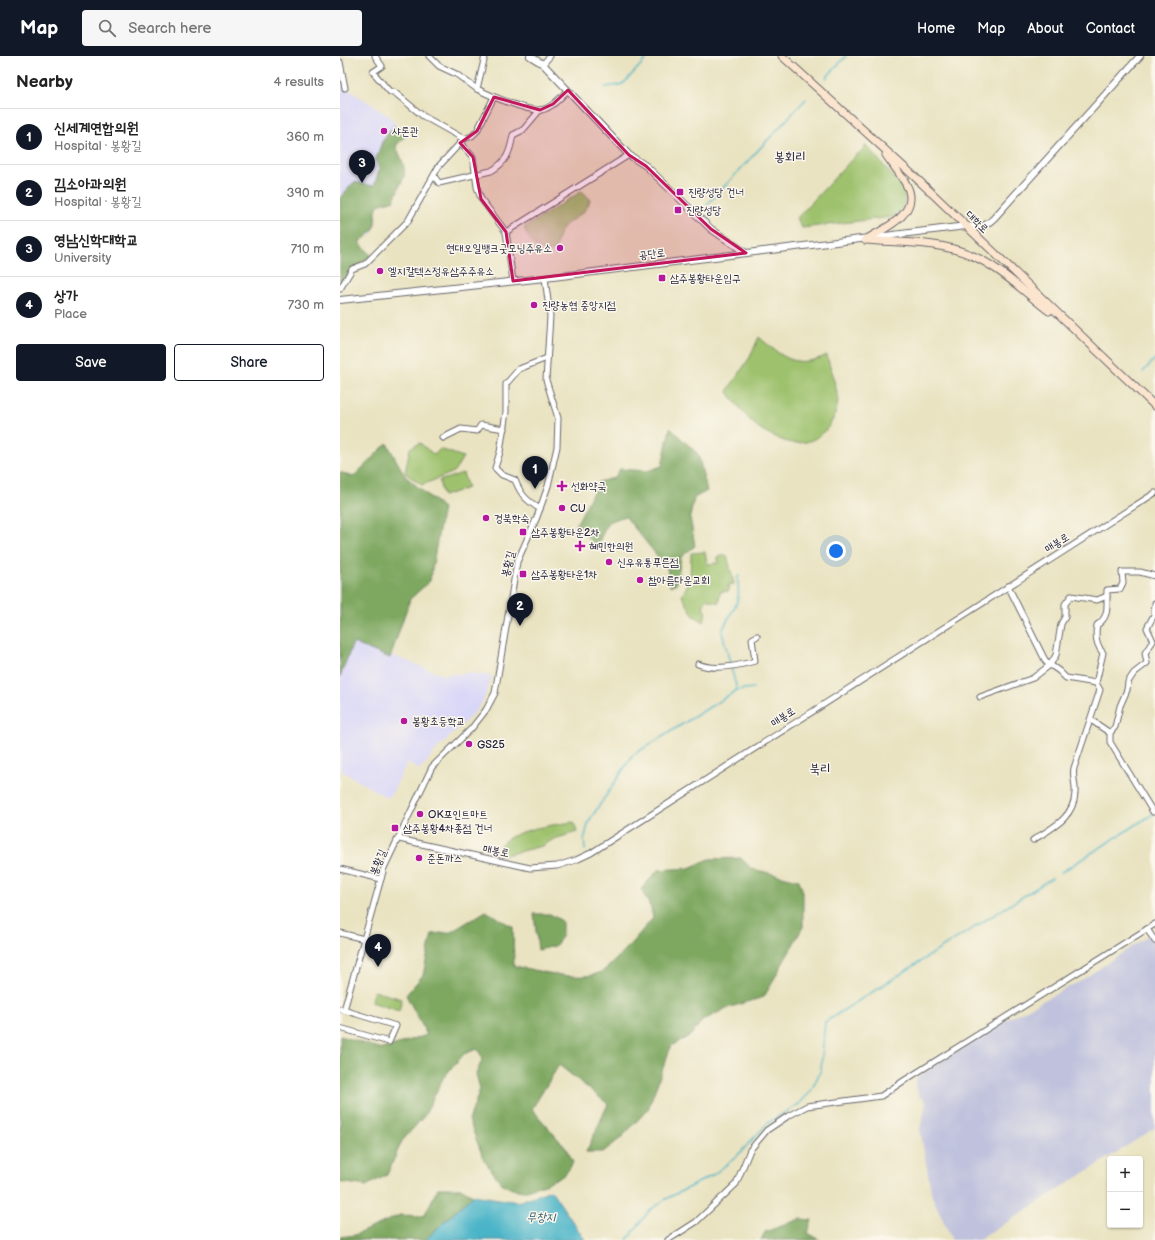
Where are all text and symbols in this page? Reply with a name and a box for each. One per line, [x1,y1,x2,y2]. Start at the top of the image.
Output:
search box [82,10,362,46]
text: Map [20,17,58,40]
icon: search [96,17,118,39]
text: Search here [128,19,211,38]
text: Home [917,20,955,37]
text: Map [977,20,1005,37]
text: About [1027,20,1064,37]
text: Contact [1086,20,1135,37]
text: Nearby [16,72,73,92]
text: 4 results [274,74,324,90]
text: 신세계연합의원 [54,119,139,138]
place label: 샤론관 [392,125,419,138]
marker: 샤론관 [379,126,389,136]
text: 1 [26,129,32,145]
text: 360 m [286,129,324,145]
text: Hospital · 봉황길 [54,138,142,154]
district label: 봉회리 [774,149,806,165]
pin: 3 [349,150,375,183]
text: 김소아과의원 [54,175,126,194]
text: 2 [25,185,33,201]
text: 390 m [287,185,324,201]
place label: 진량성당 건너 [688,186,744,199]
marker: 진량성당 건너 [675,187,685,197]
text: Hospital · 봉황길 [54,194,142,210]
place label: 진량성당 [686,204,722,217]
marker: 진량성당 [673,205,683,215]
street label: 대학로 [963,208,991,236]
text: 영남신학대학교 [54,231,139,250]
text: 3 [25,241,33,257]
text: 710 m [291,241,324,257]
place label: 현대오일뱅크굿모닝주유소 [446,242,552,255]
marker: 현대오일뱅크굿모닝주유소 [555,243,565,253]
street label: 공단로 [638,246,666,262]
text: University [54,250,111,266]
place label: 엘지칼텍스정유삼주주유소 [388,265,494,278]
marker: 엘지칼텍스정유삼주주유소 [375,266,385,276]
place label: 삼주봉황타운입구 [670,272,741,285]
marker: 삼주봉황타운입구 [657,273,667,283]
text: 상가 [54,287,78,306]
text: 4 [25,297,33,313]
text: 730 m [288,297,324,313]
place label: 진량농협 중앙지점 [542,299,616,312]
marker: 진량농협 중앙지점 [529,300,539,310]
text: Place [54,306,87,322]
button: Save [16,344,166,381]
button: Share [174,344,324,381]
pin: 1 [522,456,548,489]
marker: 선화약국 [556,480,568,492]
place label: 선화약국 [571,480,607,493]
place label: CU [570,502,586,515]
marker: CU [557,503,567,513]
place label: 경북학숙 [494,512,530,525]
marker: 경북학숙 [481,513,491,523]
place label: 삼주봉황타운2차 [531,526,600,539]
marker: 삼주봉황타운2차 [518,527,528,537]
street label: 매봉로 [1042,530,1072,556]
marker: 혜민한의원 [574,540,586,552]
place label: 혜민한의원 [589,540,633,553]
your location [826,541,846,561]
street label: 봉황길 [498,549,518,578]
place label: 신우유통푸른점 [617,556,679,569]
marker: 신우유통푸른점 [604,557,614,567]
place label: 삼주봉황타운1차 [531,568,597,581]
marker: 삼주봉황타운1차 [518,569,528,579]
place label: 참아름다운교회 [648,574,710,587]
marker: 참아름다운교회 [635,575,645,585]
pin: 2 [507,593,533,626]
street label: 매봉로 [768,704,798,730]
place label: 봉황초등학교 [412,715,465,728]
marker: 봉황초등학교 [399,716,409,726]
place label: GS25 [477,738,505,751]
marker: GS25 [464,739,474,749]
district label: 북리 [810,761,830,777]
place label: OK포인트마트 [428,808,488,821]
marker: OK포인트마트 [415,809,425,819]
place label: 삼주봉황4차종점 건너 [403,822,492,835]
marker: 삼주봉황4차종점 건너 [390,823,400,833]
street label: 매봉로 [482,842,510,860]
street label: 봉황길 [367,847,389,877]
place label: 준돈까스 [427,852,462,865]
marker: 준돈까스 [414,853,424,863]
pin: 4 [365,934,391,967]
map controls [1107,1156,1143,1228]
button: + [1107,1156,1143,1192]
button: − [1107,1192,1143,1228]
water label: 무창지 [527,1210,557,1225]

